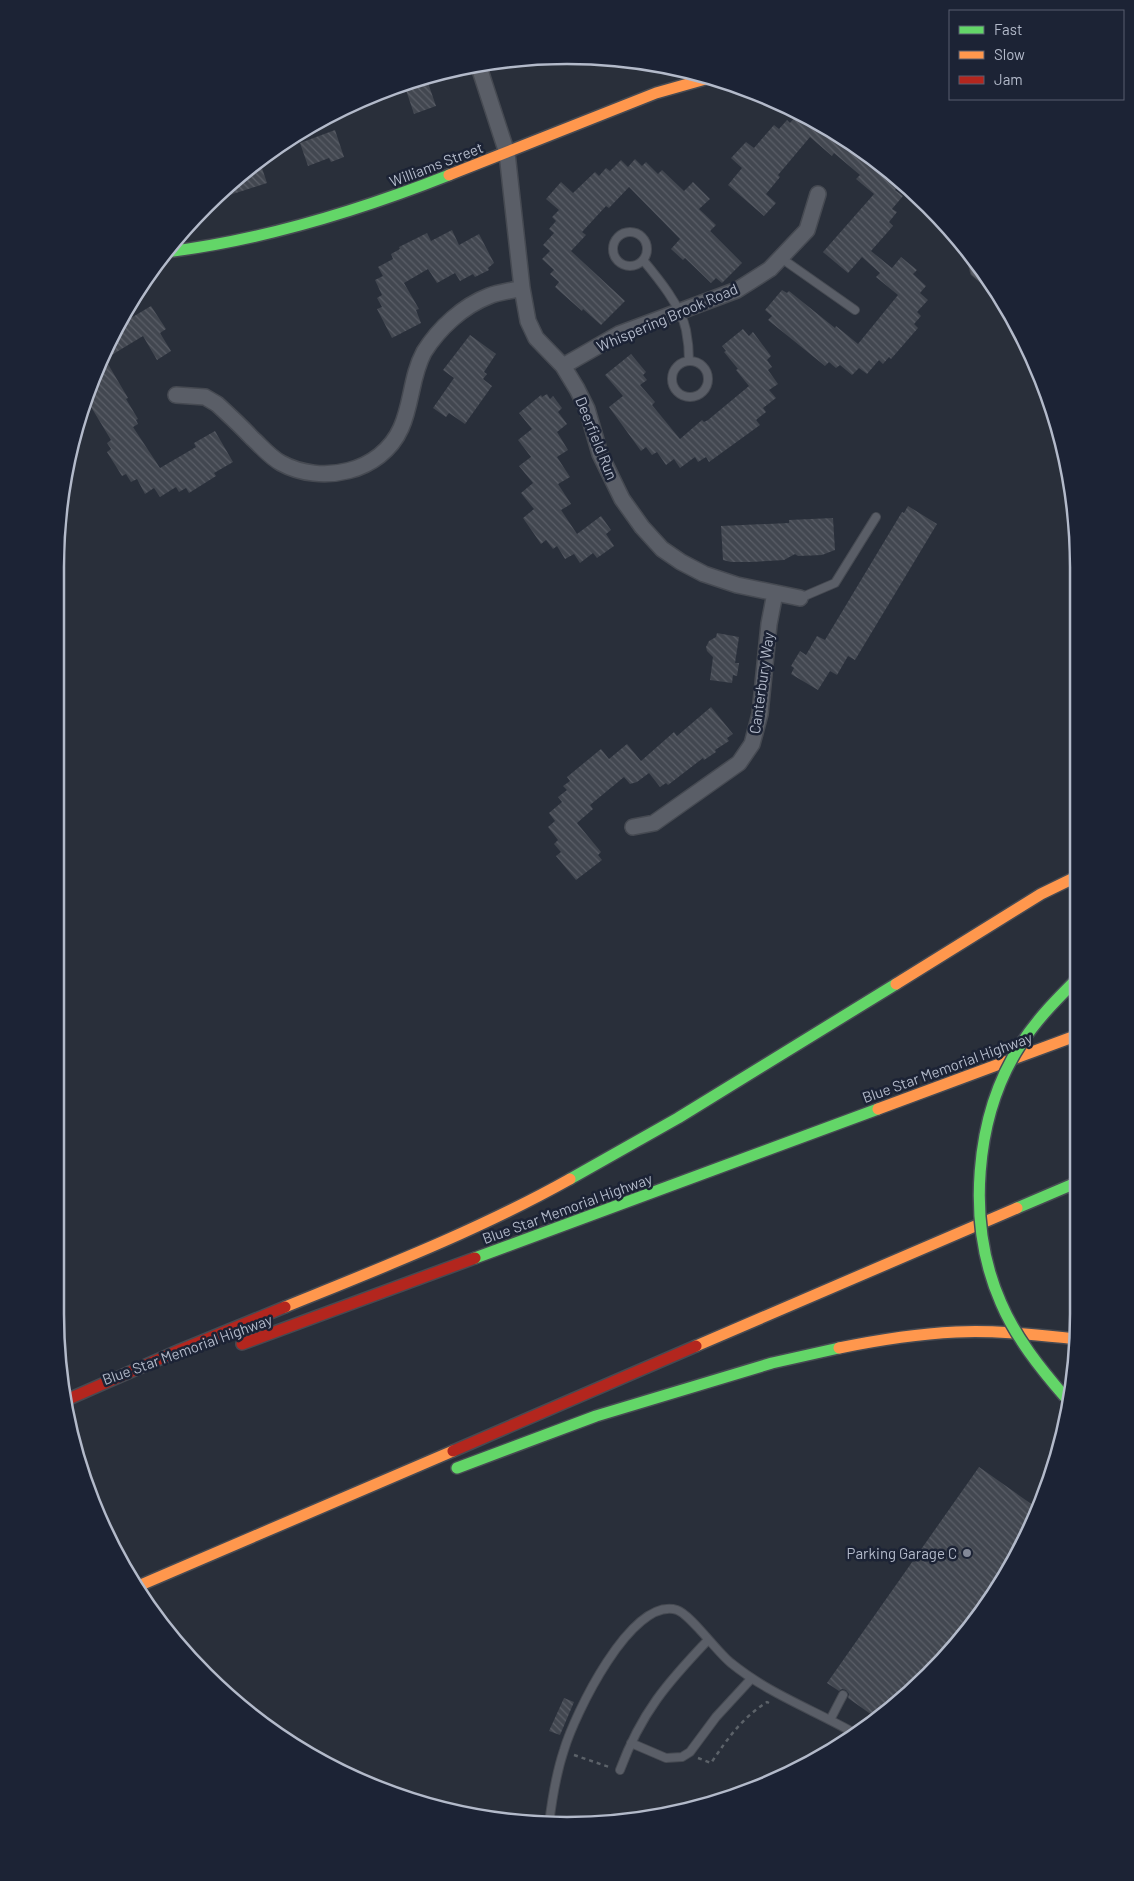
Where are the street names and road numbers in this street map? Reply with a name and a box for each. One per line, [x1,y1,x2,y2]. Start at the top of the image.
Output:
street label: Williams Street [387,138,485,190]
street label: Whispering Brook Road [594,279,740,355]
street label: Deerfield Run [572,394,622,482]
street label: Canterbury Way [745,631,777,735]
street label: Blue Star Memorial Highway [860,1028,1035,1106]
street label: Blue Star Memorial Highway [480,1169,655,1247]
street label: Blue Star Memorial Highway [100,1310,275,1388]

